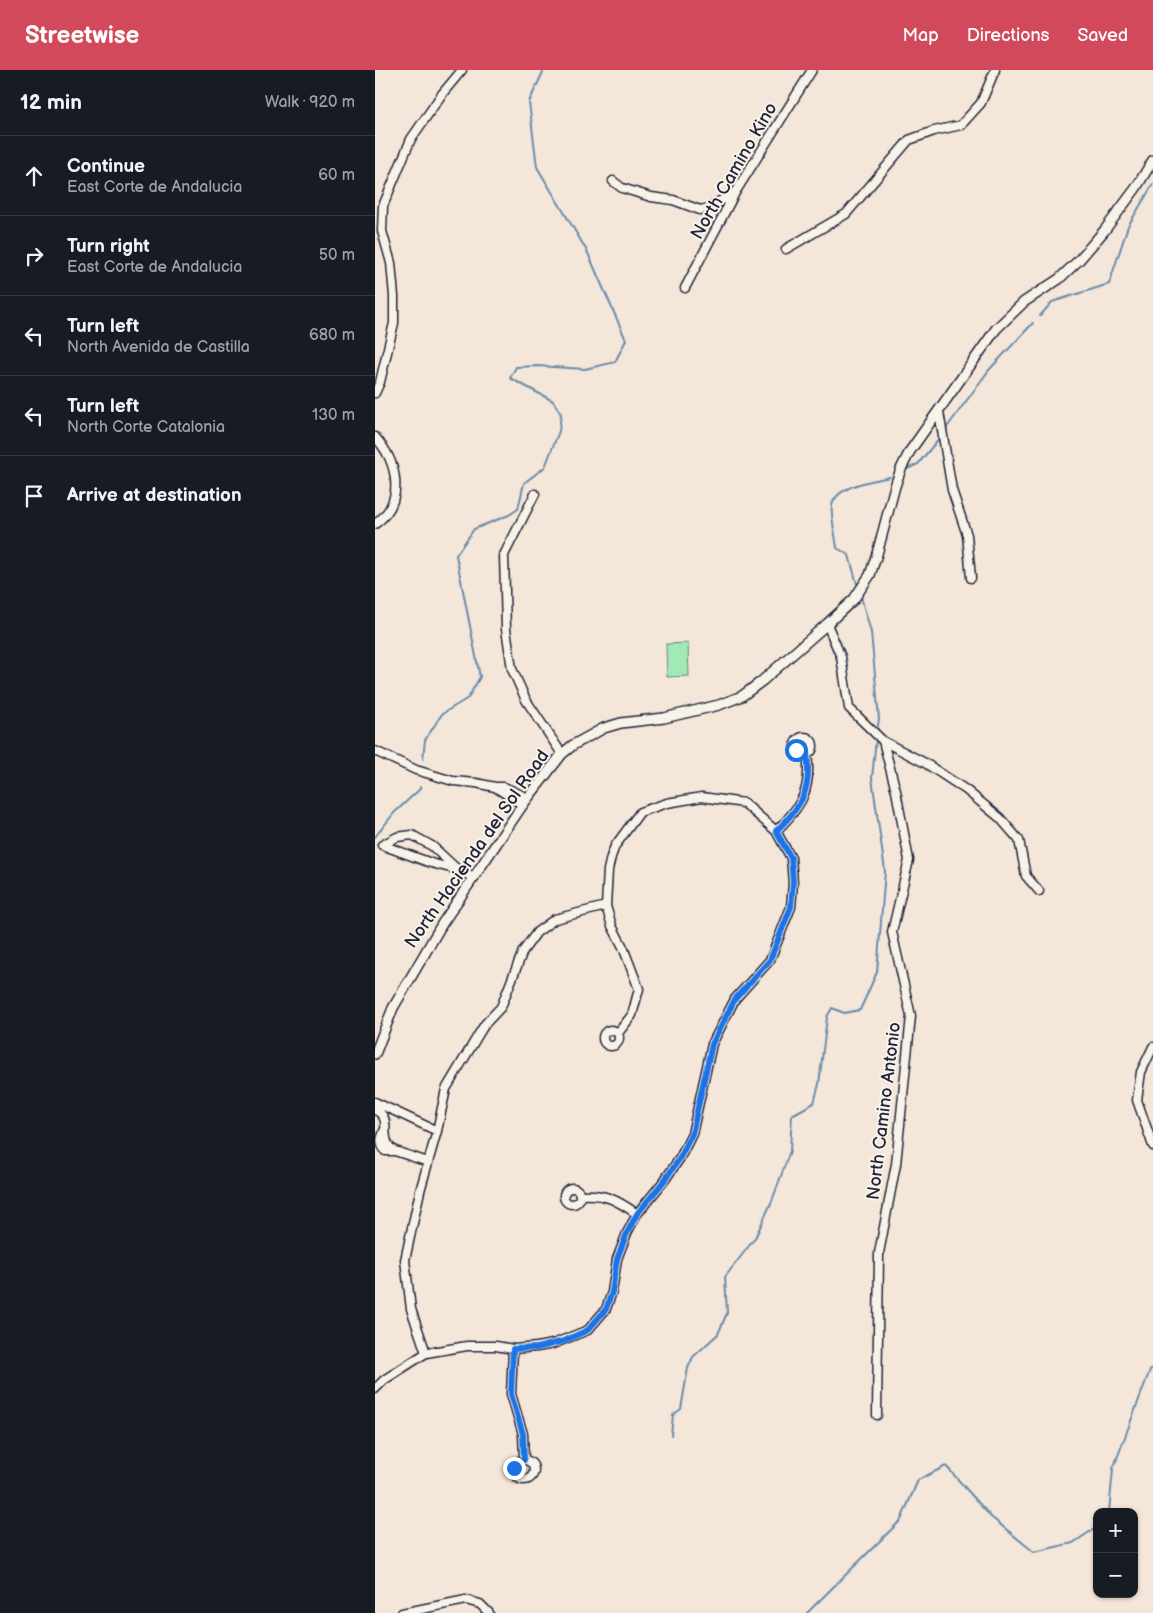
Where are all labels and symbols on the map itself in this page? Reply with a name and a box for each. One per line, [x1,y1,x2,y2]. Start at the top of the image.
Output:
street label: North Camino Kino [686,99,782,243]
route start [785,739,808,762]
street label: North Hacienda del Sol Road [400,746,554,952]
street label: North Camino Antonio [863,1021,905,1201]
route end [503,1457,526,1480]

